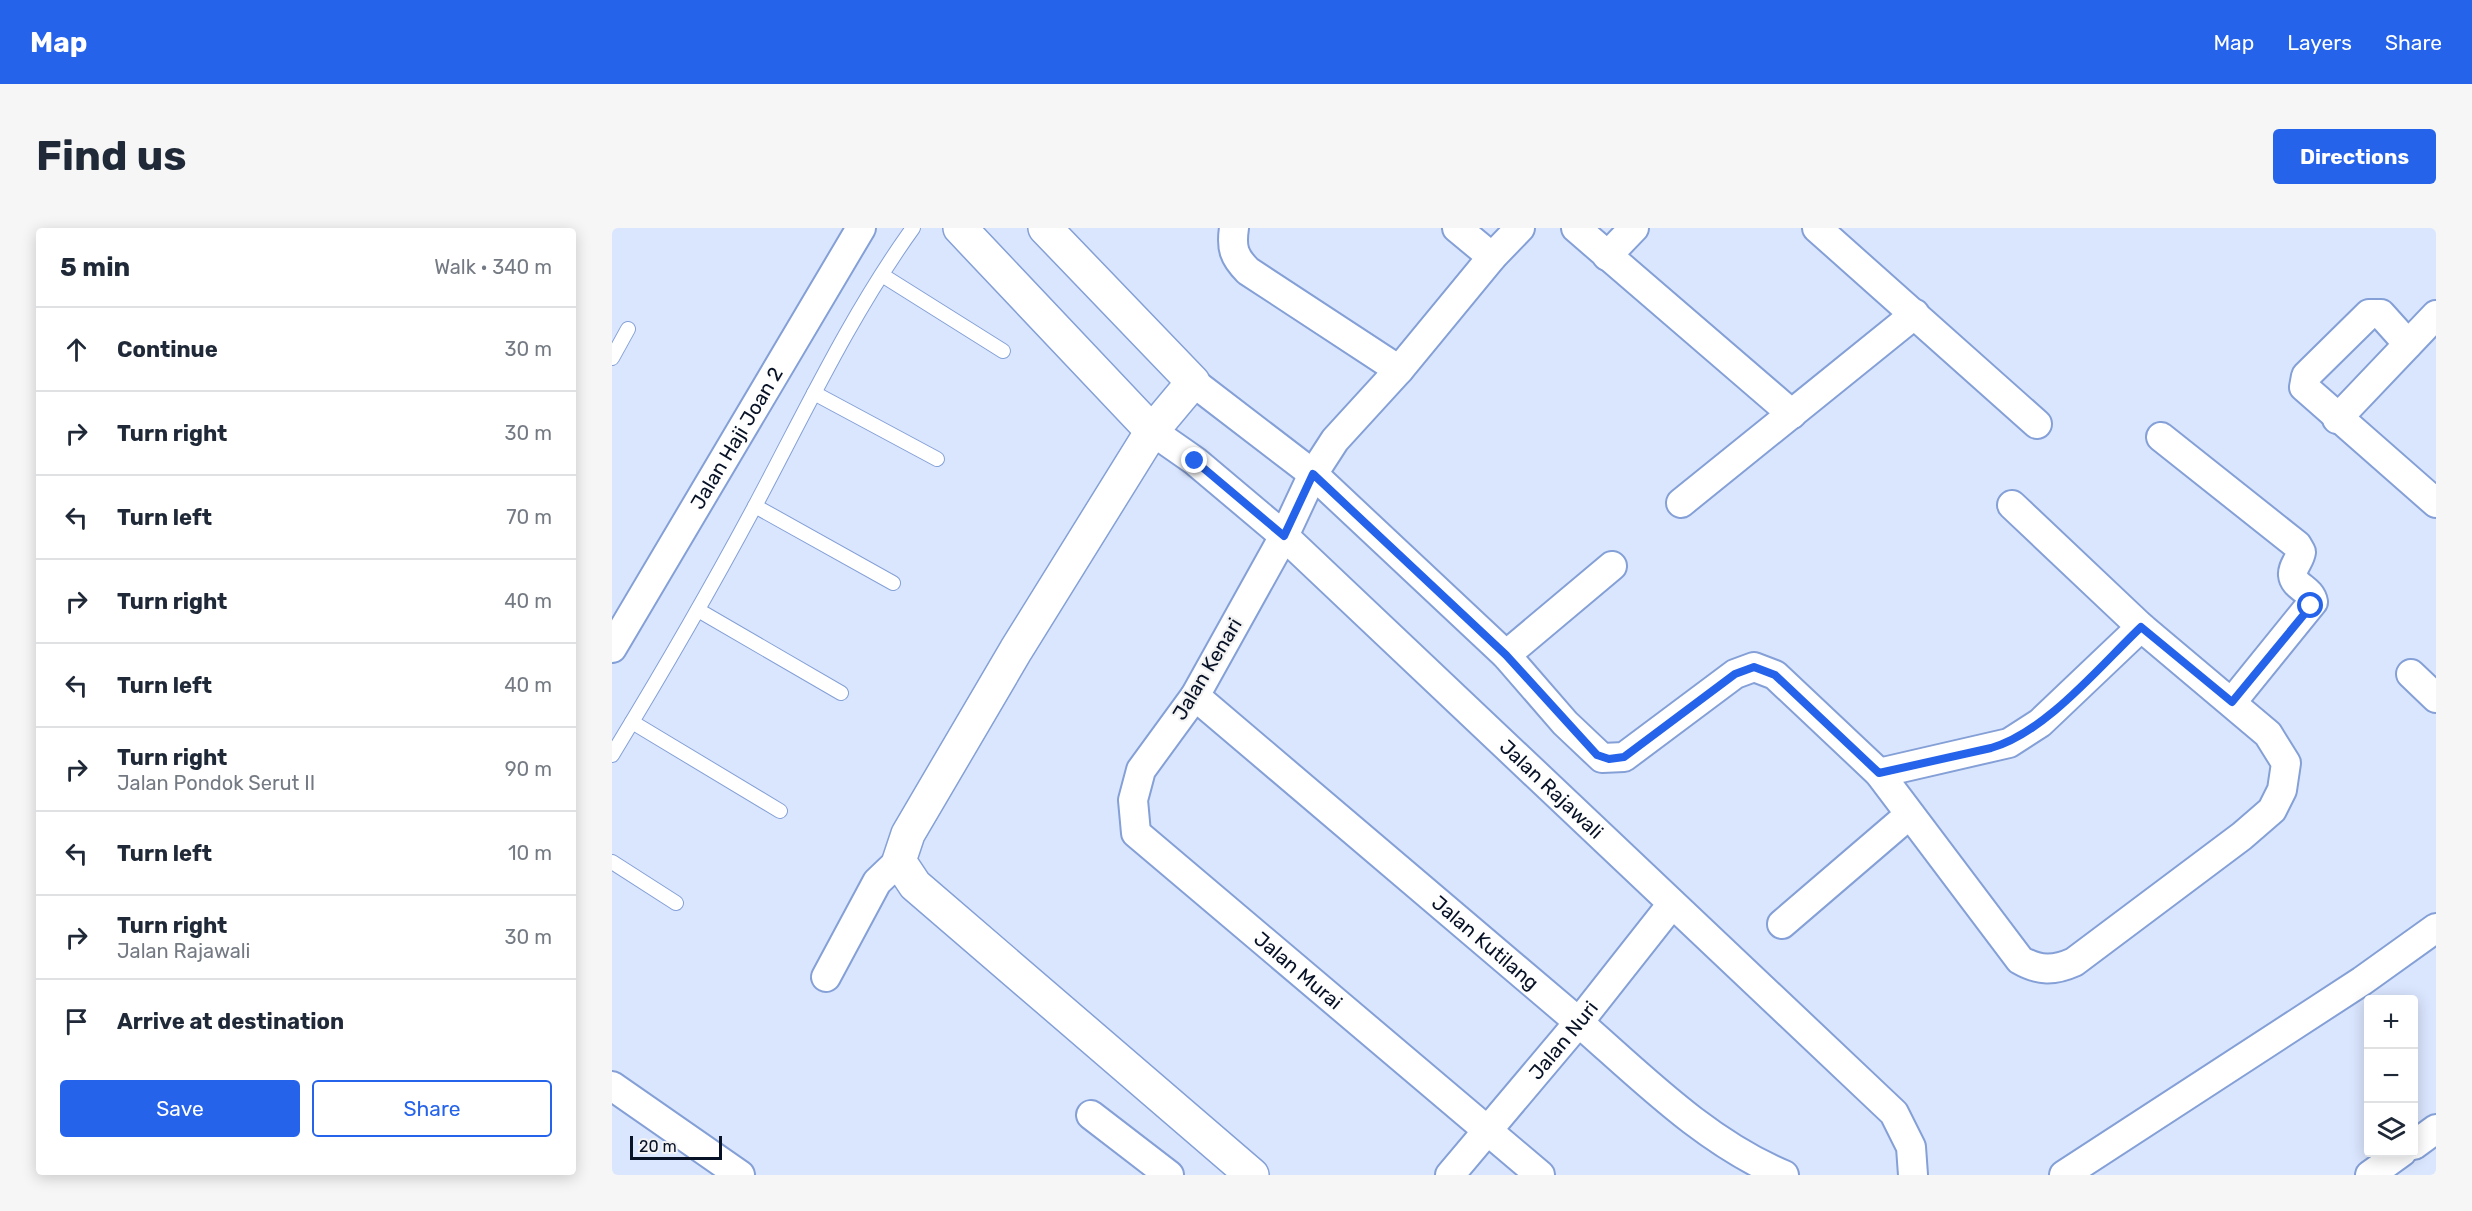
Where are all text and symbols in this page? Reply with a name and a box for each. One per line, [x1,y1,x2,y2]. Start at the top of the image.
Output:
text: Map [30,26,87,59]
text: Map [2213,30,2254,55]
text: Layers [2287,30,2352,55]
text: Share [2385,30,2442,55]
button: Directions [2273,129,2436,184]
text: Find us [36,131,187,181]
text: 5 min [60,252,130,283]
text: Walk · 340 m [434,255,552,279]
icon: ahead [60,333,93,366]
text: Continue [117,336,218,363]
text: 30 m [505,337,552,361]
street label: Jalan Haji Joan 2 [685,363,788,513]
icon: right [60,417,93,450]
text: Turn right [117,420,227,447]
text: 30 m [505,421,552,445]
route end [1181,447,1207,473]
icon: left [60,501,93,534]
text: Turn left [117,504,212,531]
text: 70 m [506,505,552,529]
icon: right [60,585,93,618]
text: Turn right [117,588,227,615]
text: 40 m [504,589,552,613]
route start [2297,592,2323,618]
street label: Jalan Kenari [1167,614,1247,724]
icon: left [60,669,93,702]
text: Turn left [117,672,212,699]
text: 40 m [504,673,552,697]
street label: Jalan Rajawali [1495,734,1608,844]
text: Turn right [117,744,227,771]
icon: right [60,753,93,786]
text: 90 m [505,757,552,781]
text: Jalan Pondok Serut II [117,771,315,795]
icon: left [60,837,93,870]
text: Turn left [117,840,212,867]
text: 10 m [508,841,552,865]
street label: Jalan Kutilang [1427,890,1544,995]
text: Turn right [117,912,227,939]
icon: right [60,921,93,954]
text: 30 m [505,925,552,949]
street label: Jalan Murai [1249,926,1347,1014]
text: Jalan Rajawali [117,939,250,963]
map controls [2364,995,2418,1157]
button: + [2364,995,2418,1049]
street label: Jalan Nuri [1524,996,1603,1085]
icon: arrive [60,1005,93,1038]
text: Arrive at destination [117,1008,344,1035]
button: − [2364,1049,2418,1103]
button: Save [60,1080,300,1137]
button: Share [312,1080,552,1137]
button: layers [2364,1103,2418,1157]
scale bar [630,1133,722,1160]
text: 20 m [639,1137,677,1156]

